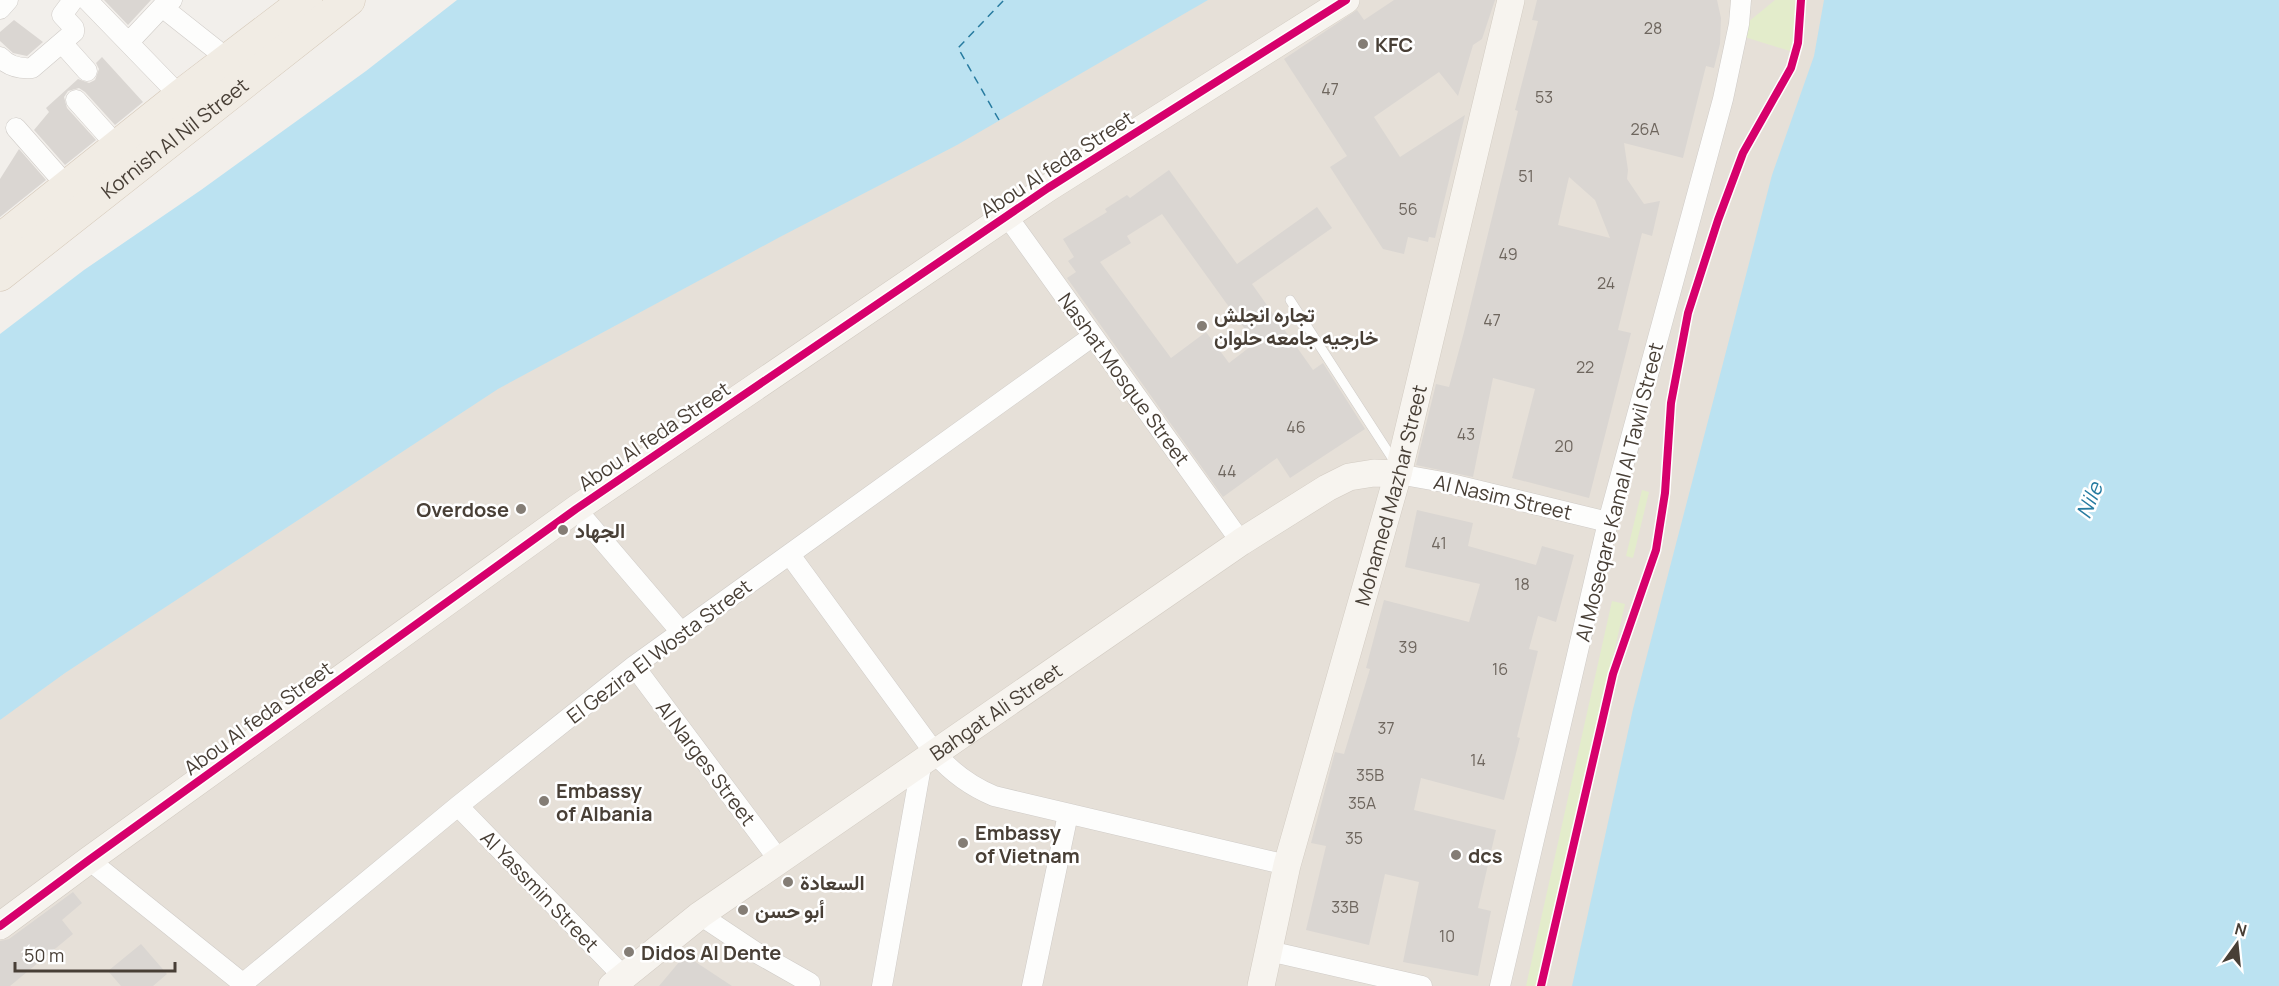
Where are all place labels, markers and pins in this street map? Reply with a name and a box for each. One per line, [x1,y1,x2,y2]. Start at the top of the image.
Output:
place label: KFC [1375,31,1413,58]
marker: KFC [1356,37,1370,51]
place label: تجاره انجلش خارجيه جامعه حلوان [1214,301,1378,351]
marker: تجاره انجلش خارجيه جامعه حلوان [1195,319,1209,333]
place label: Overdose [416,496,509,523]
marker: Overdose [514,502,528,516]
place label: الجهاد [575,517,625,544]
marker: الجهاد [556,523,570,537]
place label: Embassy of Albania [556,777,652,827]
marker: Embassy of Albania [537,794,551,808]
place label: Embassy of Vietnam [975,819,1080,869]
marker: Embassy of Vietnam [956,836,970,850]
place label: dcs [1468,842,1503,869]
marker: dcs [1449,848,1463,862]
place label: السعادة [800,869,865,896]
marker: السعادة [781,875,795,889]
place label: أبو حسن [755,897,824,924]
marker: أبو حسن [736,903,750,917]
place label: Didos Al Dente [641,939,781,966]
marker: Didos Al Dente [622,945,636,959]

